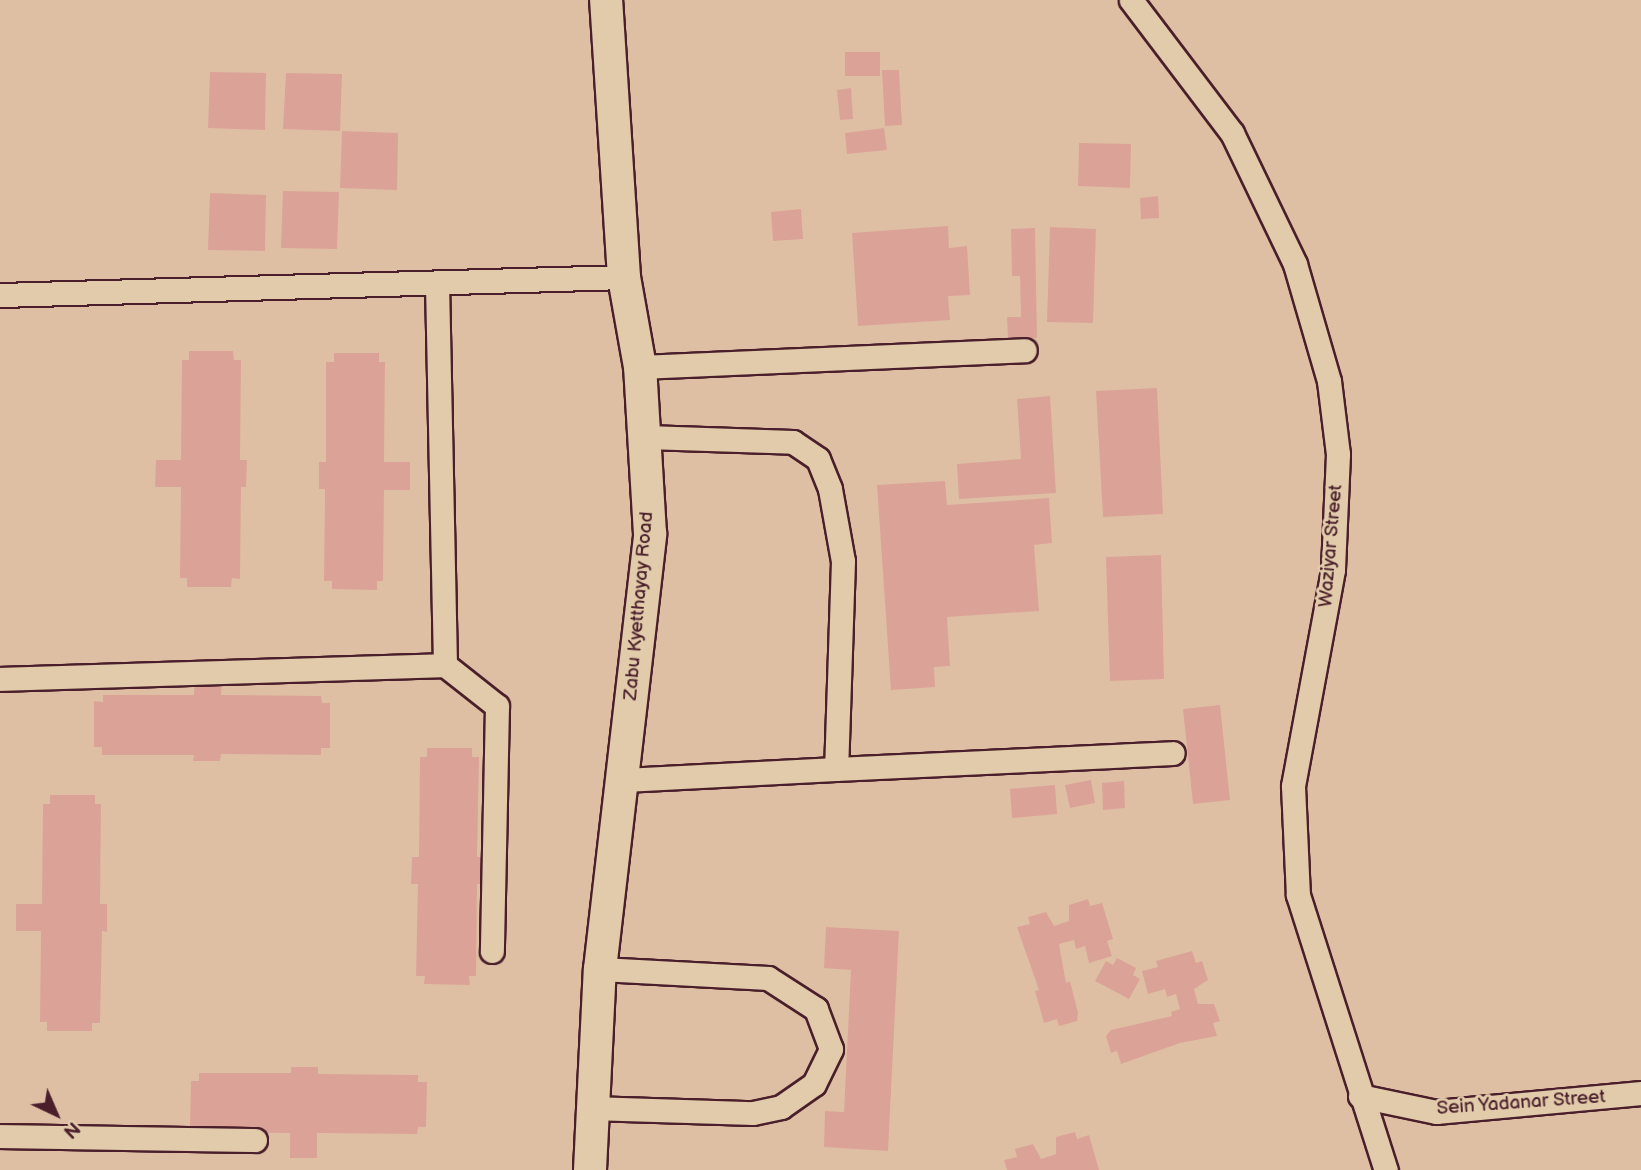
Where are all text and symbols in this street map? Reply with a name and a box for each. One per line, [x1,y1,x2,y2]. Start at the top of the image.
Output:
street label: Waziyar Street [1314,483,1348,609]
street label: Zabu Kyetthayay Road [619,510,659,702]
north arrow [21,1079,91,1149]
street label: Sein Yadanar Street [1435,1086,1607,1120]
text: N [58,1116,84,1143]

